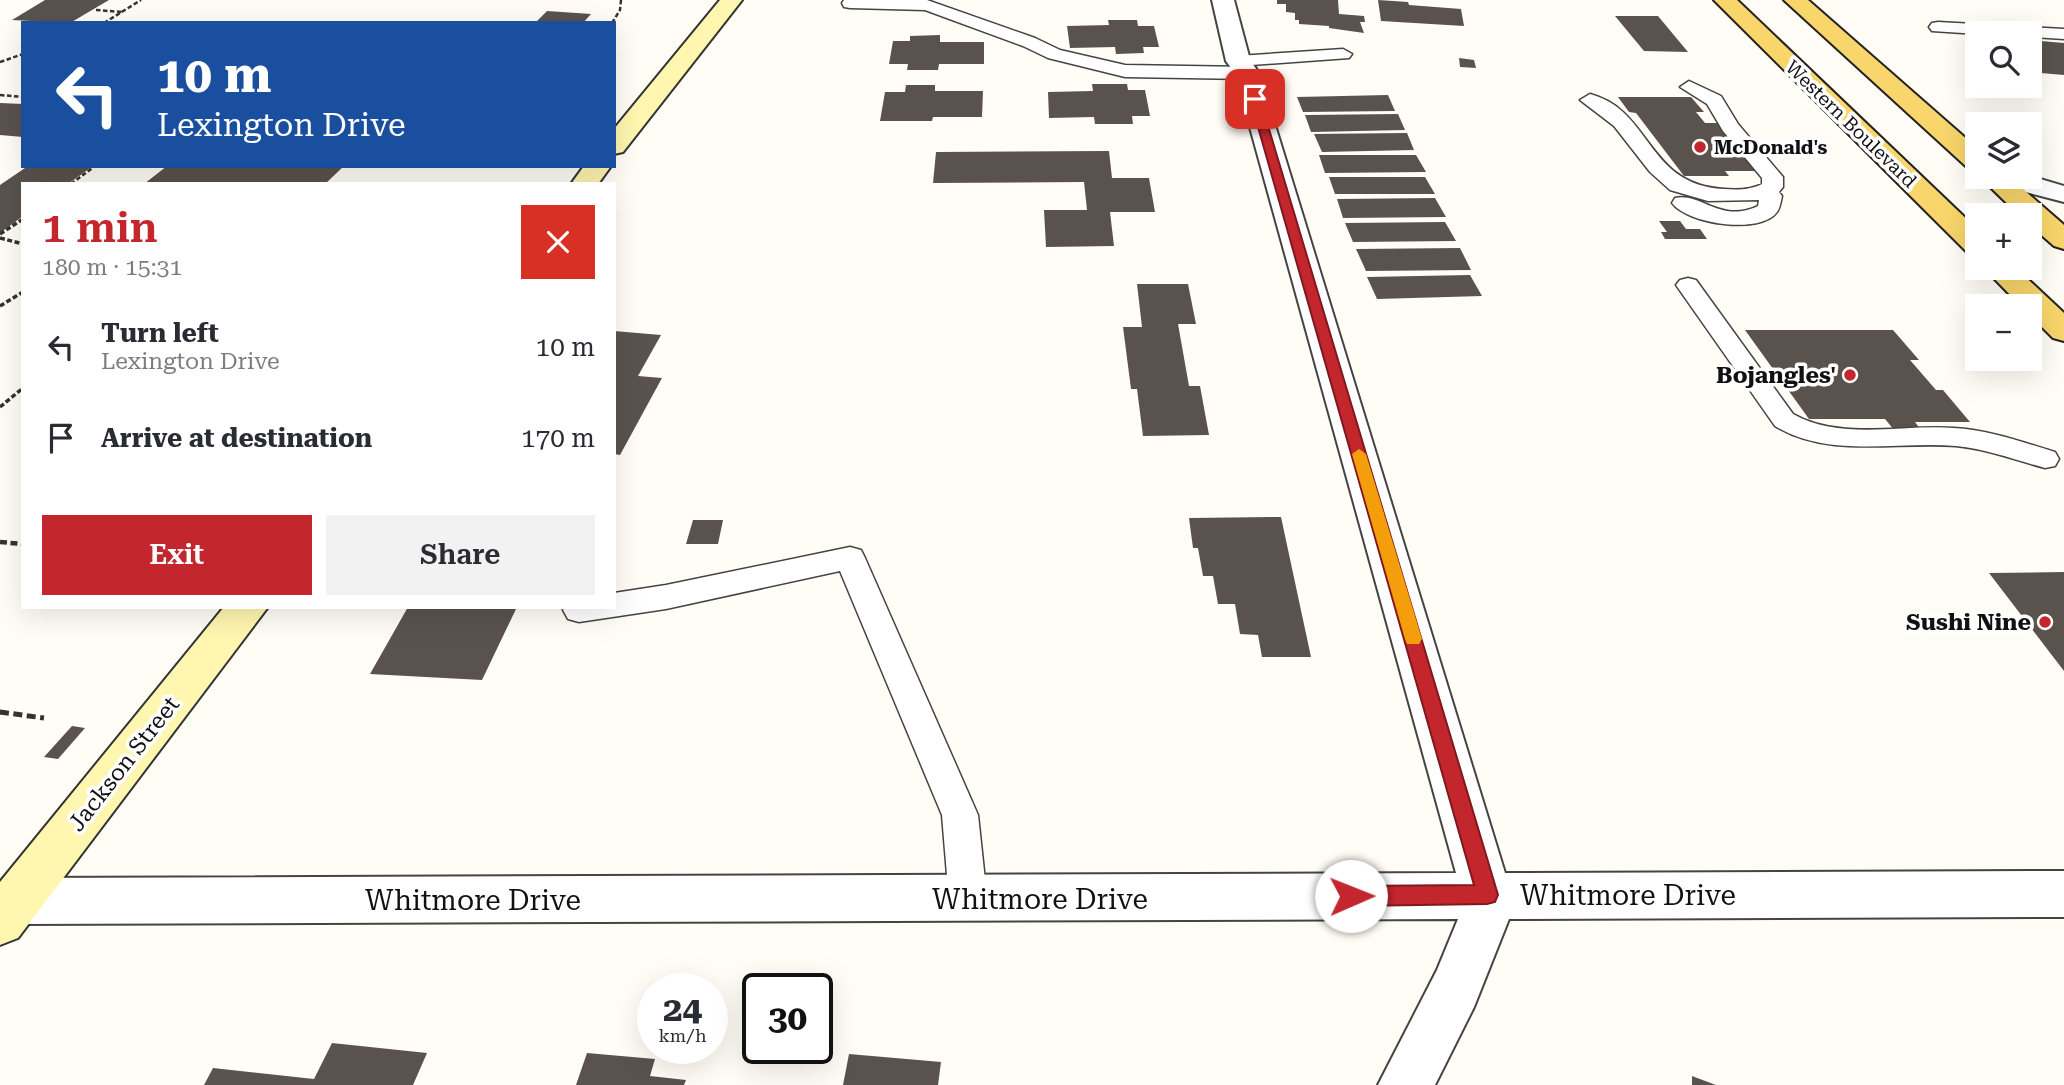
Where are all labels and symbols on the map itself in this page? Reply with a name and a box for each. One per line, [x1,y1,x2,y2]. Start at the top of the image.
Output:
street label: Western Boulevard [1781,56,1921,192]
pin [1225,69,1285,129]
place label: McDonald's [1714,136,1827,159]
marker: McDonald's [1692,139,1708,155]
place label: Bojangles' [1716,362,1836,389]
marker: Bojangles' [1842,367,1858,383]
place label: Sushi Nine [1906,609,2031,636]
marker: Sushi Nine [2037,614,2053,630]
street label: Jackson Street [63,691,185,837]
position arrow [1314,859,1388,933]
street label: Whitmore Drive [1520,879,1736,912]
street label: Whitmore Drive [932,883,1148,916]
street label: Whitmore Drive [365,884,581,917]
speed limit sign: 30 [742,973,833,1064]

